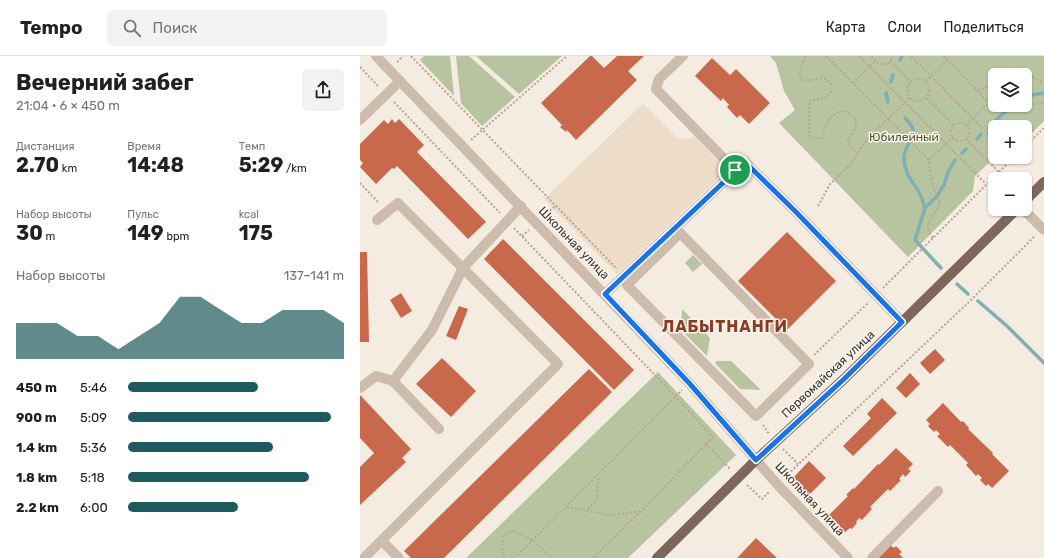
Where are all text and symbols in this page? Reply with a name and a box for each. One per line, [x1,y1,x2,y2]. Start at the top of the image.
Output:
search box [107,10,387,46]
text: Tempo [20,16,83,39]
icon: search [121,17,143,39]
text: Поиск [153,19,197,37]
text: Карта [826,19,866,36]
text: Слои [888,19,922,36]
text: Поделиться [944,19,1024,36]
map controls [988,68,1032,216]
button: layers [988,68,1032,112]
text: Вечерний забег [16,69,194,96]
button: share [302,69,344,111]
text: 21:04 · 6 × 450 m [16,98,120,113]
button: + [988,120,1032,164]
park label: Юбилейный [869,130,939,144]
text: Дистанция [16,140,74,153]
text: Время [127,140,161,153]
text: Темп [239,140,265,153]
text: 2.70 [16,153,59,177]
text: 14:48 [127,153,184,177]
text: 5:29 [239,153,283,177]
pin [718,153,752,187]
icon: arrive [724,159,746,181]
text: km [59,162,77,175]
text: /km [283,162,307,175]
button: − [988,172,1032,216]
street label: Школьная улица [536,204,612,282]
text: Набор высоты [16,208,92,221]
text: Пульс [127,208,159,221]
text: kcal [239,208,259,221]
text: 30 [16,221,43,245]
text: 149 [127,221,164,245]
text: 175 [239,221,273,245]
text: m [43,230,55,243]
text: bpm [164,230,189,243]
text: Набор высоты [16,268,105,283]
text: 137–141 m [284,268,344,283]
district label: ЛАБЫТНАНГИ [662,317,788,336]
street label: Первомайская улица [779,327,877,421]
text: 450 m [16,380,57,395]
text: 5:46 [80,380,107,395]
text: 900 m [16,410,57,425]
text: 5:09 [80,410,107,425]
text: 1.4 km [16,440,57,455]
text: 5:36 [80,440,107,455]
street label: Школьная улица [772,459,848,539]
text: 1.8 km [16,470,57,485]
text: 5:18 [80,470,105,485]
text: 2.2 km [16,500,59,515]
text: 6:00 [80,500,108,515]

